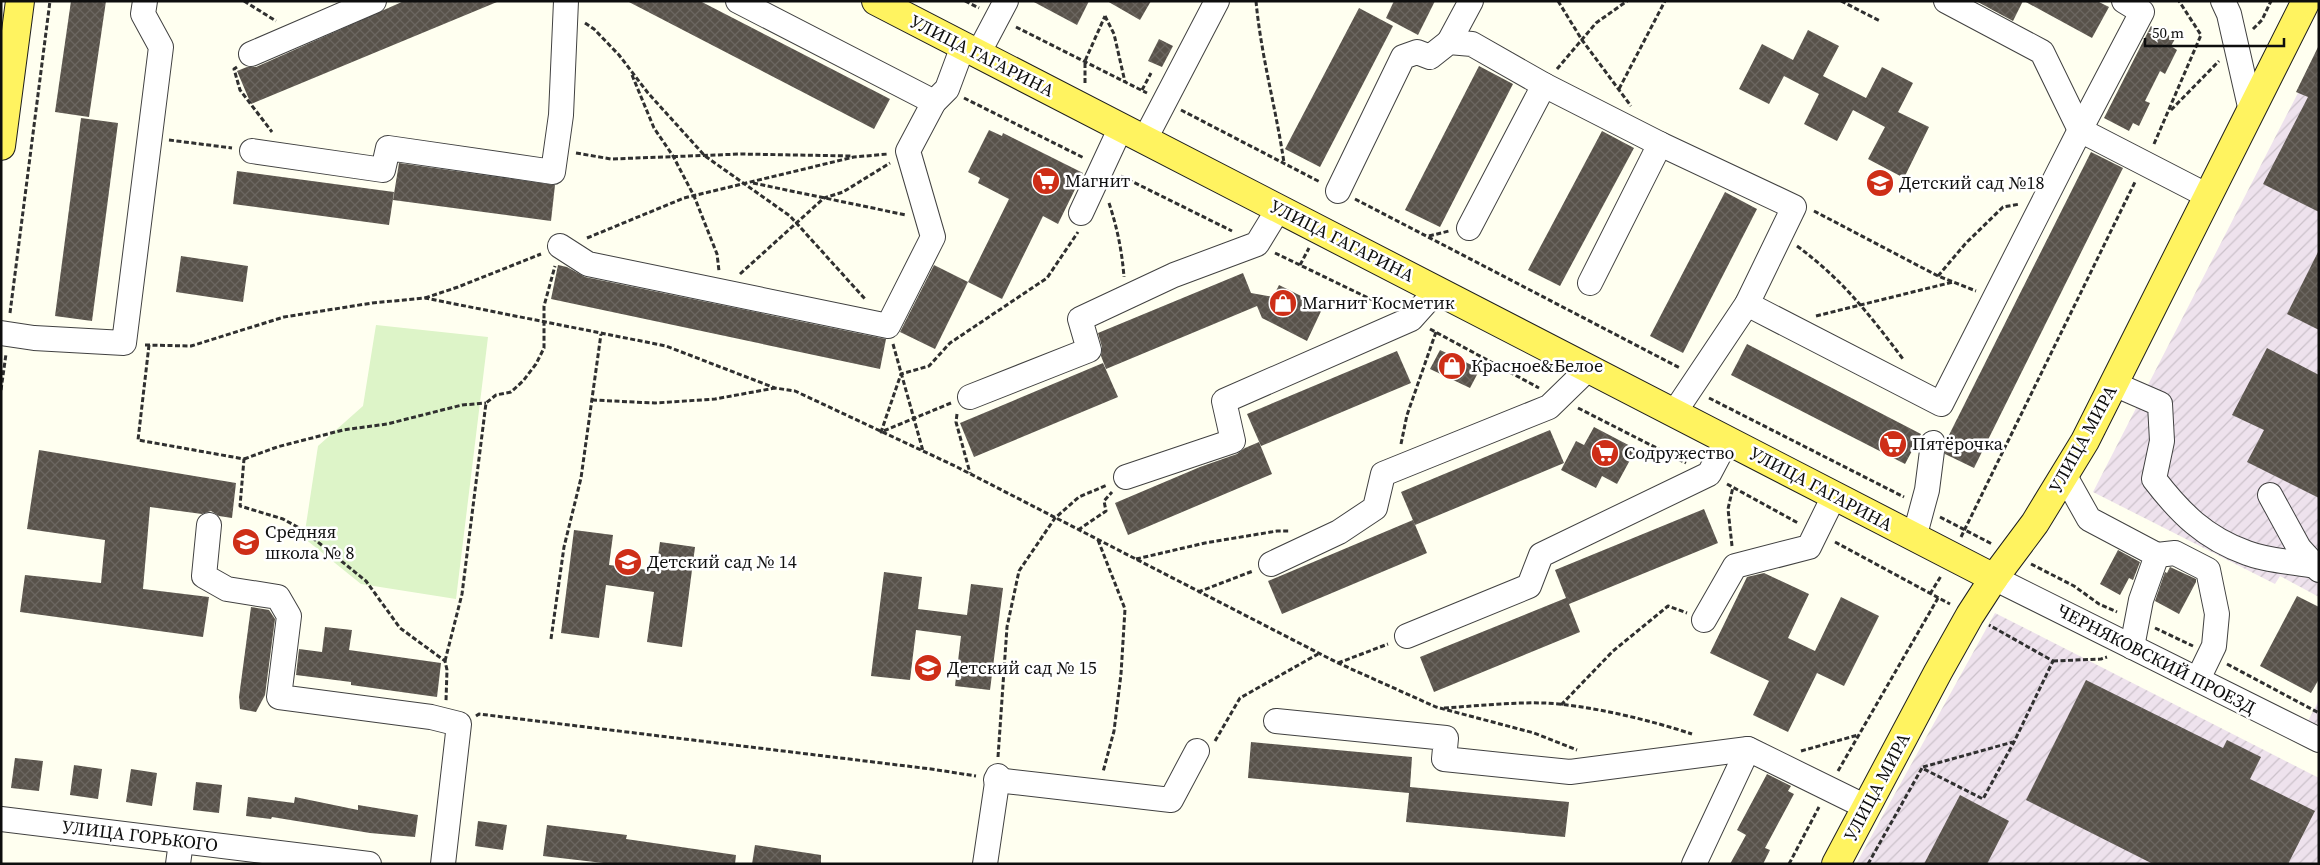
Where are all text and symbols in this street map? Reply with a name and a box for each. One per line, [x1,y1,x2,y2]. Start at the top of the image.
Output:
street label: УЛИЦА ГАГАРИНА [906,8,1059,103]
scale bar [2145,15,2284,47]
text: 50 m [2152,22,2184,43]
supermarket icon: Магнит [1031,166,1061,196]
place label: Магнит [1065,168,1131,193]
school or university icon: Детский сад №18 [1865,168,1895,198]
place label: Детский сад №18 [1899,170,2045,195]
street label: УЛИЦА ГАГАРИНА [1266,193,1419,288]
shop icon: Магнит Косметик [1268,288,1298,318]
place label: Магнит Косметик [1302,290,1455,315]
shop icon: Красное&Белое [1437,351,1467,381]
place label: Красное&Белое [1471,353,1603,378]
street label: УЛИЦА МИРА [2043,380,2122,497]
supermarket icon: Пятёрочка [1878,429,1908,459]
place label: Пятёрочка [1912,431,2004,456]
supermarket icon: Содружество [1590,438,1620,468]
place label: Содружество [1624,440,1734,465]
street label: УЛИЦА ГАГАРИНА [1745,440,1897,537]
place label: Cредняя школа № 8 [265,519,355,565]
school or university icon: Cредняя школа № 8 [231,527,261,557]
school or university icon: Детский сад № 14 [613,547,643,577]
place label: Детский сад № 14 [647,549,797,574]
street label: ЧЕРНЯКОВСКИЙ ПРОЕЗД [2052,597,2260,720]
school or university icon: Детский сад № 15 [913,653,943,683]
place label: Детский сад № 15 [947,655,1097,680]
street label: УЛИЦА МИРА [1837,728,1916,845]
street label: УЛИЦА ГОРЬКОГО [61,814,220,857]

